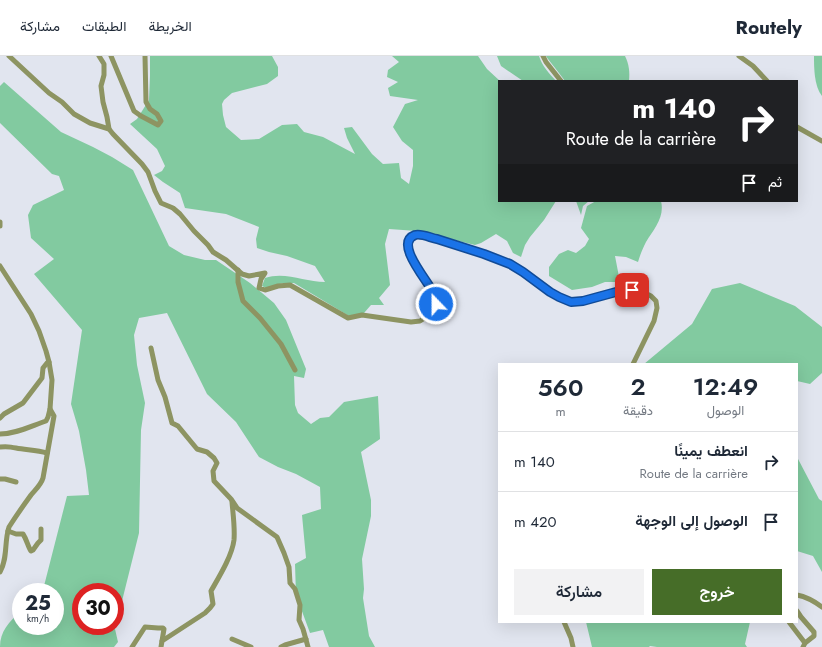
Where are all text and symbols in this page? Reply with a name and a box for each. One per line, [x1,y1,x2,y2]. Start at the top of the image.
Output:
text: Routely [736,14,802,41]
text: مشاركة [20,16,60,36]
text: الطبقات [82,16,126,36]
text: الخريطة [148,16,192,36]
text: 140 m [632,88,716,129]
icon: right [730,96,782,148]
text: Route de la carrière [566,126,716,152]
text: ثم [768,171,782,193]
icon: arrive [738,172,760,194]
pin [615,273,649,307]
icon: arrive [621,279,643,301]
position arrow [415,283,457,325]
text: 2 [630,369,646,404]
text: 12:49 [693,369,758,404]
text: 560 [538,370,583,405]
text: دقيقة [623,401,653,420]
text: الوصول [707,401,744,420]
text: m [555,402,566,421]
text: انعطف يمينًا [674,440,748,462]
text: 140 m [514,451,555,473]
icon: right [760,451,782,473]
text: Route de la carrière [640,464,748,483]
text: الوصول إلى الوجهة [635,510,748,532]
text: 420 m [514,511,557,533]
icon: arrive [760,511,782,533]
button: مشاركة [514,569,644,615]
button: خروج [652,569,782,615]
speed limit sign: 30 [72,583,124,635]
text: 25 [25,589,51,618]
text: km/h [27,611,49,626]

